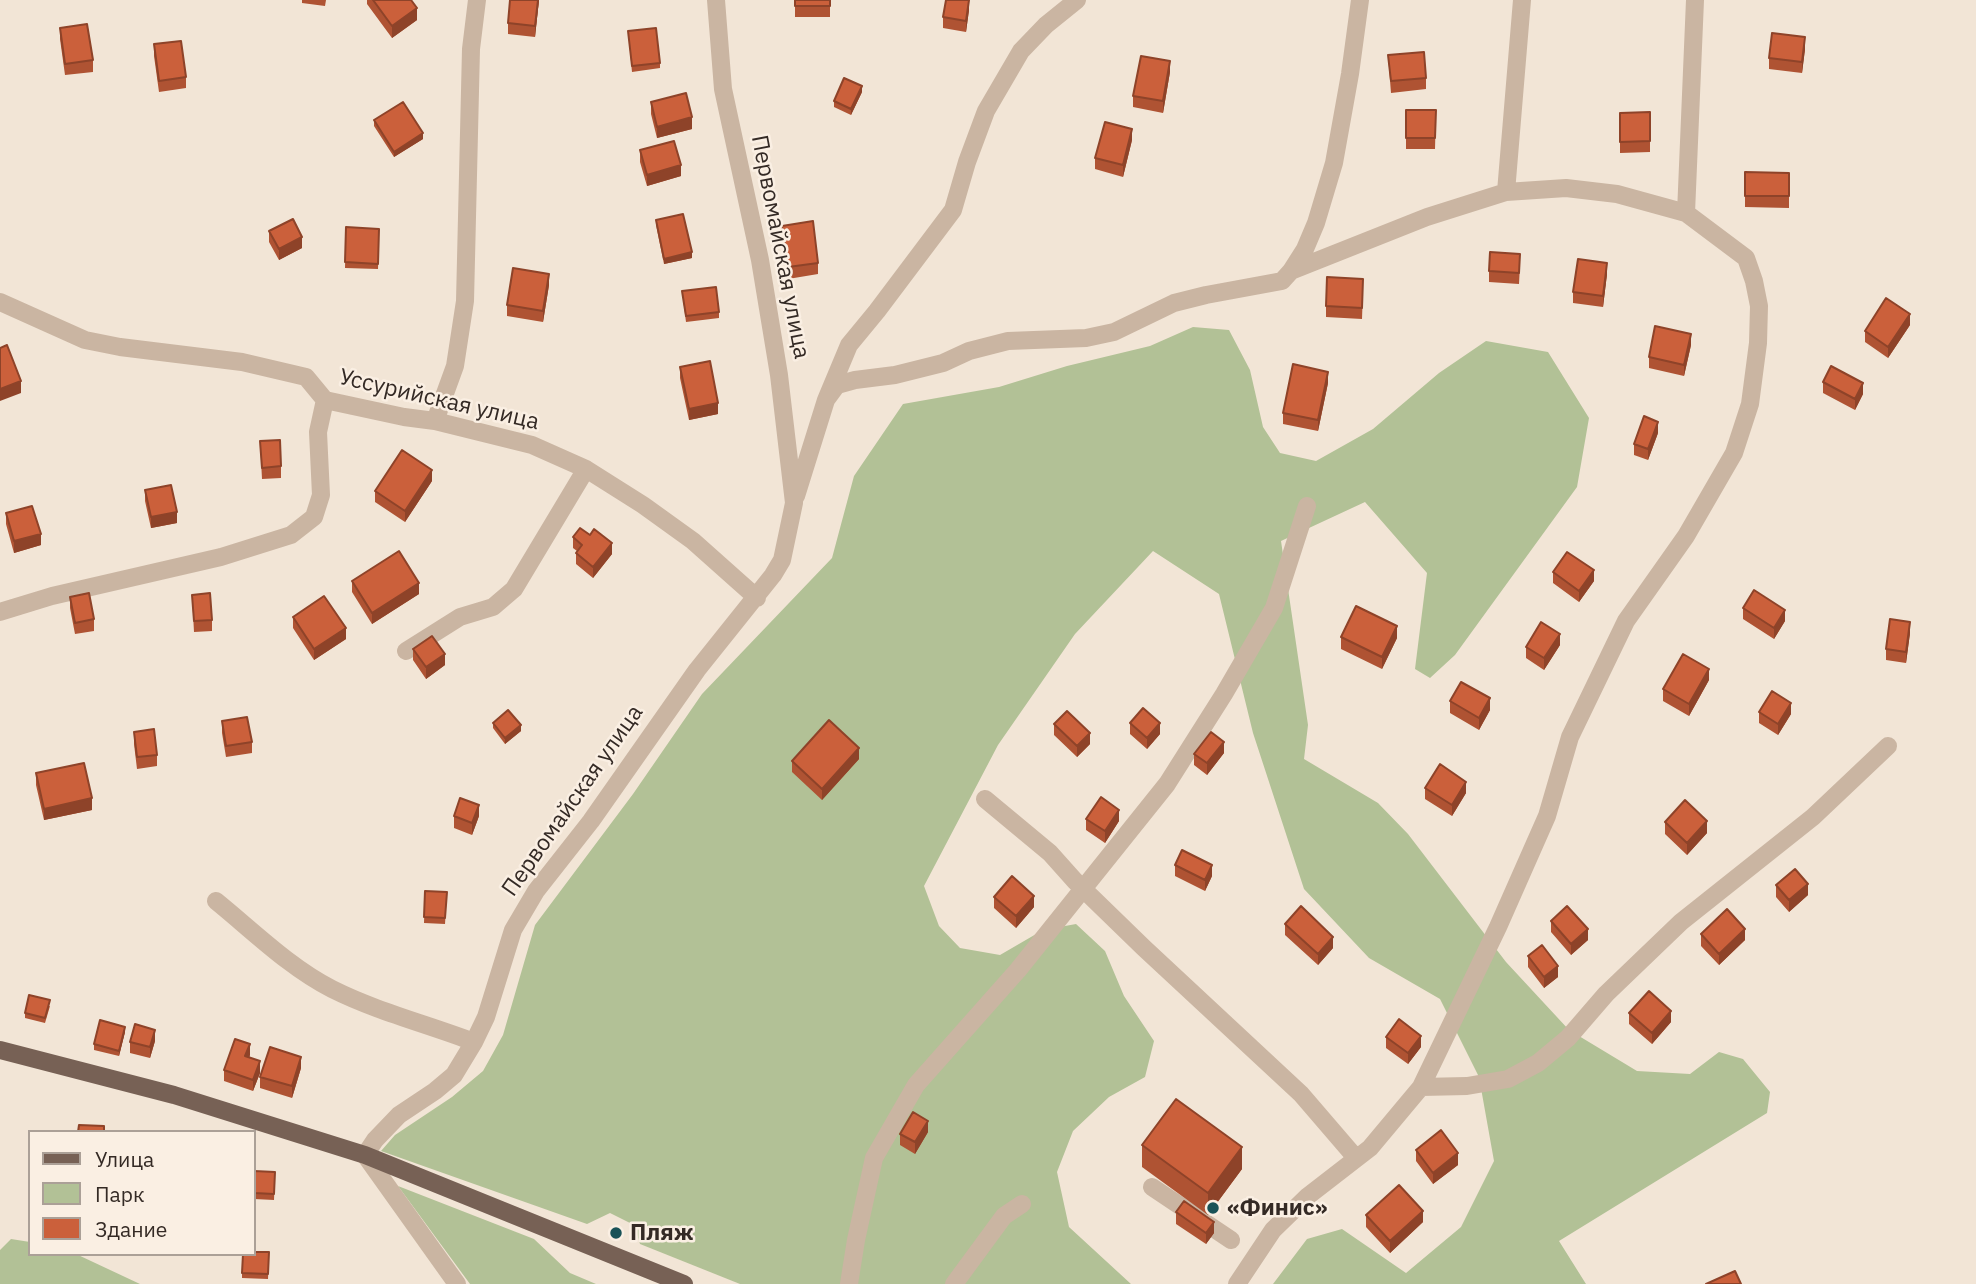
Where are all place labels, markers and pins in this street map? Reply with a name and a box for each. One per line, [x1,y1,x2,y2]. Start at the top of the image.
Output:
place label: «Финис» [1227,1194,1328,1222]
marker: «Финис» [1205,1200,1221,1216]
place label: Пляж [630,1219,694,1247]
marker: Пляж [608,1225,624,1241]

